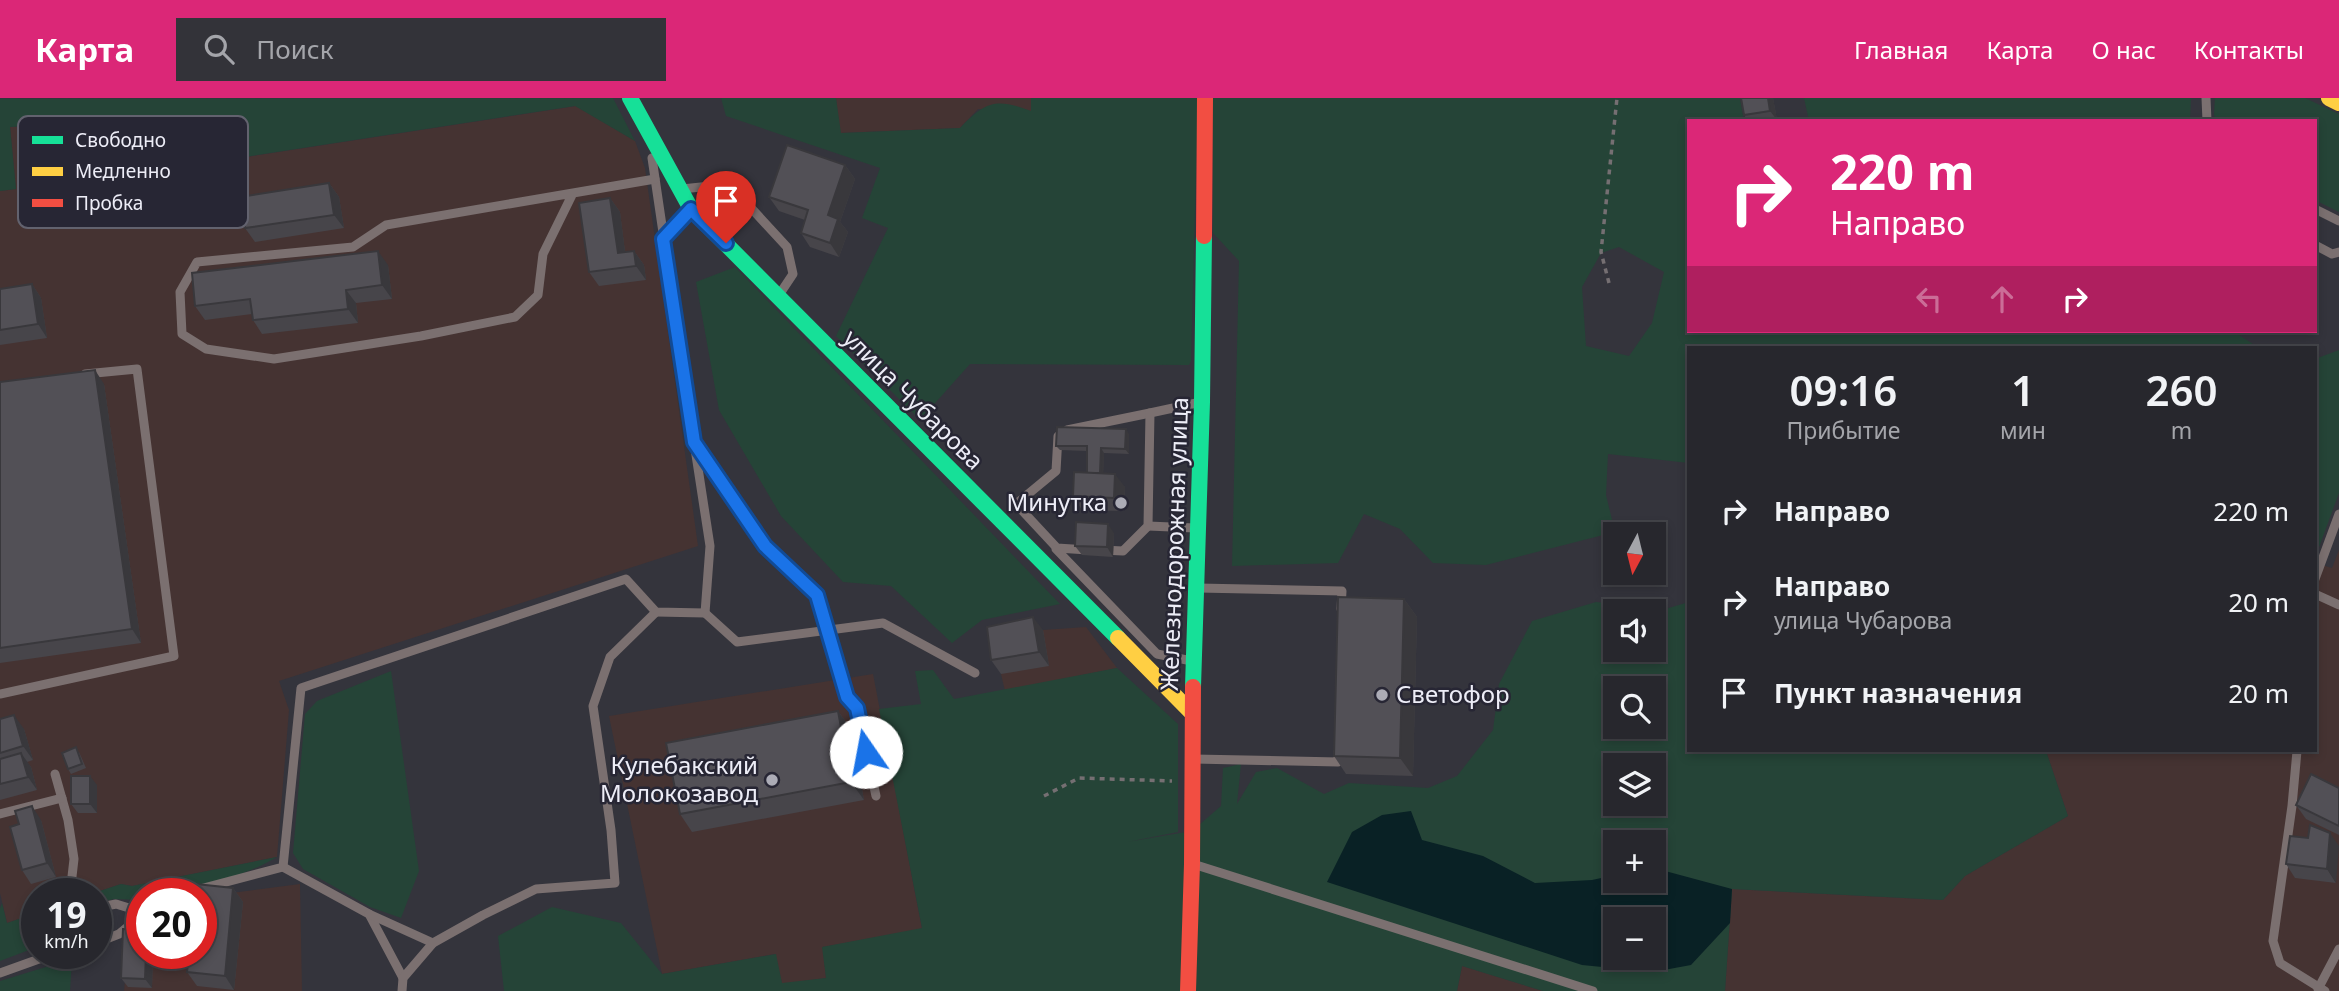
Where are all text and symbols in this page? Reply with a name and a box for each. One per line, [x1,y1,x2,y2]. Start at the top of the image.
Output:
search box [176,18,666,81]
text: Карта [35,27,134,72]
icon: search [200,30,238,68]
text: Поиск [256,31,333,67]
text: Главная [1854,33,1948,66]
text: Карта [1986,33,2053,66]
text: О нас [2091,33,2156,66]
text: Контакты [2194,33,2304,66]
legend [18,116,248,228]
text: Свободно [75,127,166,153]
text: 220 m [1830,138,1975,204]
icon: right [1715,147,1806,238]
text: Медленно [75,158,171,184]
pin [696,171,756,243]
icon: arrive [707,182,745,220]
text: Пробка [75,190,143,216]
text: Направо [1830,201,1965,244]
icon: left [1910,280,1948,318]
icon: ahead [1983,280,2021,318]
icon: right [2056,280,2094,318]
street label: улица Чубарова [837,321,992,476]
text: 09:16 [1790,361,1897,418]
text: 1 [2011,361,2035,418]
text: 260 [2145,361,2218,418]
street label: Железнодорожная улица [1152,397,1195,691]
text: Прибытие [1786,414,1900,446]
text: мин [2000,414,2046,446]
text: m [2171,414,2192,446]
place label: Минутка [1007,485,1107,518]
icon: right [1715,492,1753,530]
text: Направо [1774,493,1890,529]
text: 220 m [2213,493,2289,529]
marker: Минутка [1113,495,1129,511]
north arrow [1603,522,1666,584]
map controls [1603,522,1666,970]
text: Направо [1774,568,1890,604]
icon: right [1715,583,1753,621]
text: 20 m [2228,584,2289,620]
button: sound [1603,599,1666,662]
text: улица Чубарова [1774,604,1952,636]
icon: arrive [1715,674,1753,712]
text: Пункт назначения [1774,675,2022,711]
text: 20 m [2228,675,2289,711]
button: search [1603,676,1666,739]
place label: Светофор [1396,677,1510,710]
marker: Светофор [1374,687,1390,703]
position arrow [829,715,903,789]
place label: Кулебакский Молокозавод [600,748,758,809]
button: layers [1603,753,1666,816]
marker: Кулебакский Молокозавод [764,772,780,788]
button: + [1603,830,1666,893]
speed limit sign: 20 [126,878,217,969]
text: 19 [46,891,87,938]
button: − [1603,907,1666,970]
text: km/h [44,929,89,953]

